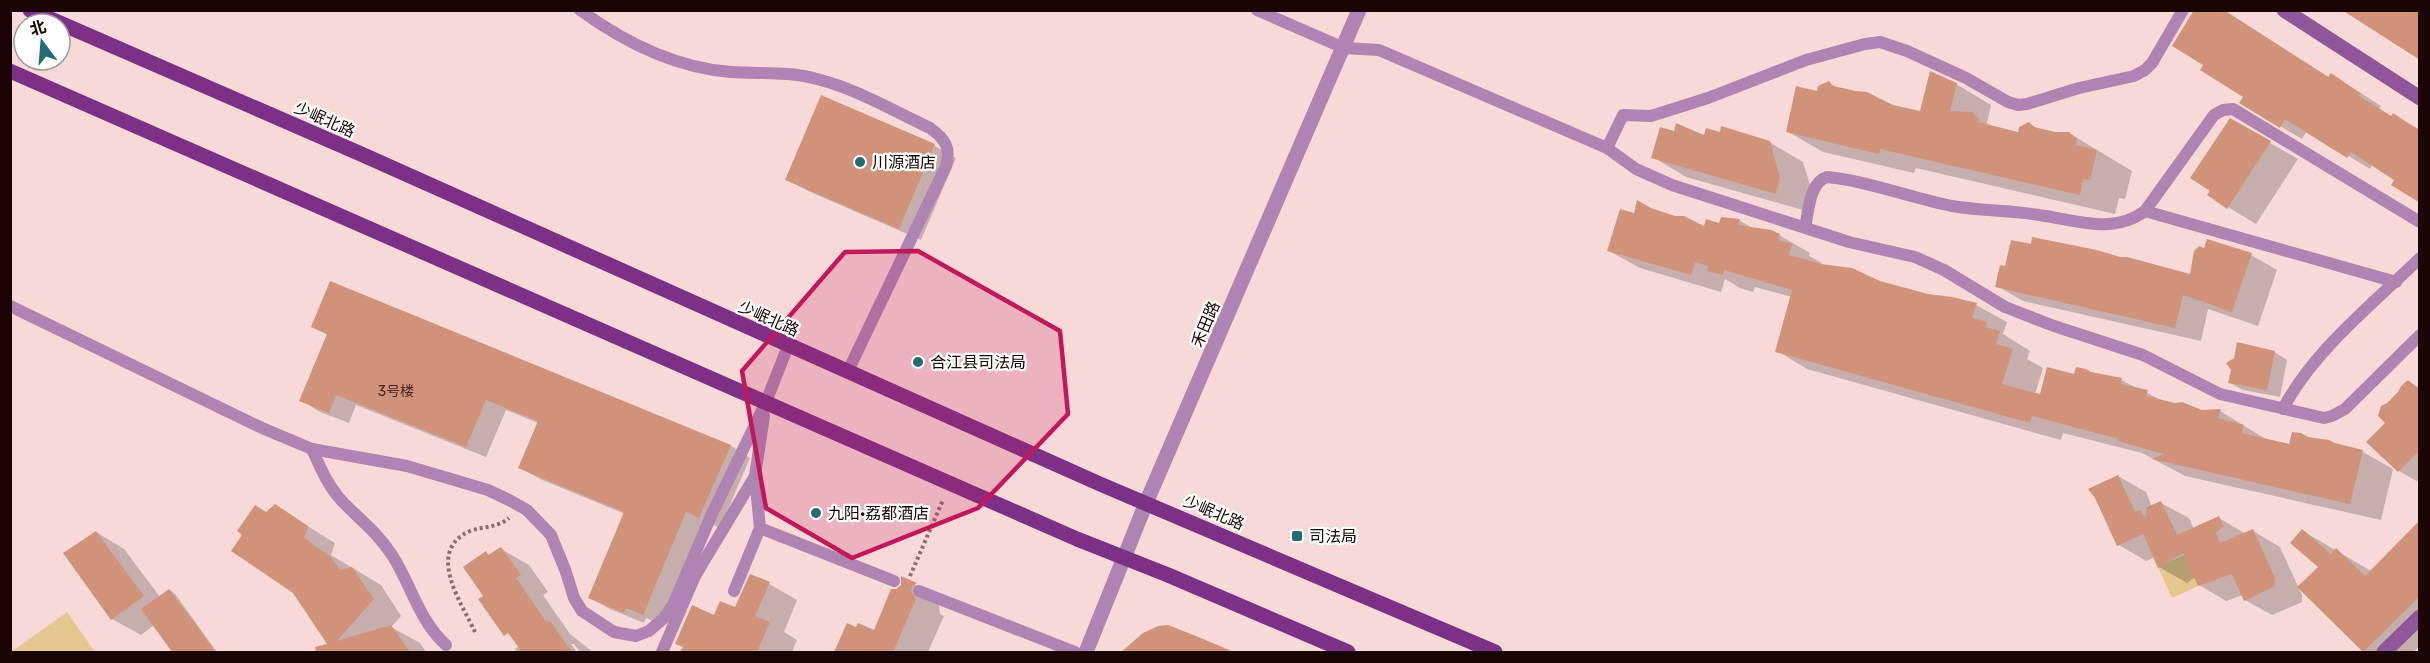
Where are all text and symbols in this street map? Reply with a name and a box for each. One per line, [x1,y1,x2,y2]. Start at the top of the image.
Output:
north arrow [12,12,72,72]
text: 北 [28,17,48,39]
street label: 少岷北路 [292,98,358,141]
place label: 川源酒店 [872,153,936,172]
marker: 川源酒店 [853,155,867,169]
street label: 少岷北路 [736,297,802,340]
street label: 禾田路 [1187,298,1224,350]
place label: 合江县司法局 [930,353,1026,372]
marker: 合江县司法局 [911,355,925,369]
house number: 3号楼 [378,383,414,400]
street label: 少岷北路 [1181,491,1247,534]
place label: 九阳·荔都酒店 [828,504,929,523]
marker: 九阳·荔都酒店 [809,506,823,520]
place label: 司法局 [1309,527,1357,546]
marker: 司法局 [1290,529,1304,543]

